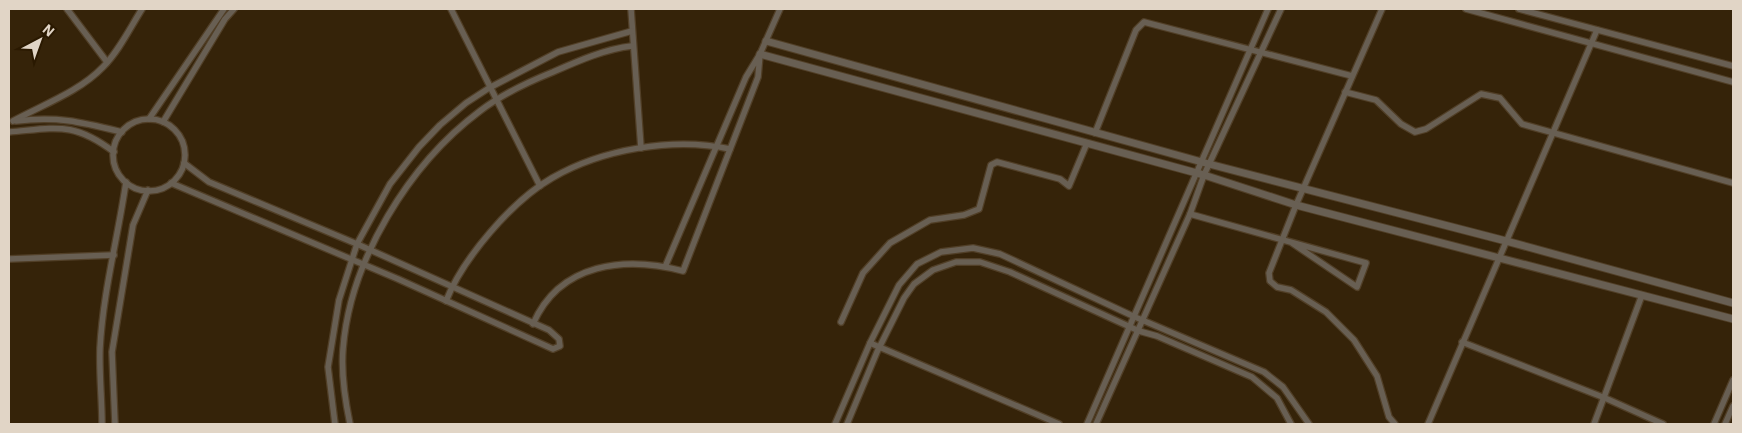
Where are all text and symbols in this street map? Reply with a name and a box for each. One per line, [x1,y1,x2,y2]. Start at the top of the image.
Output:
north arrow [15,15,65,65]
text: N [39,20,58,40]

